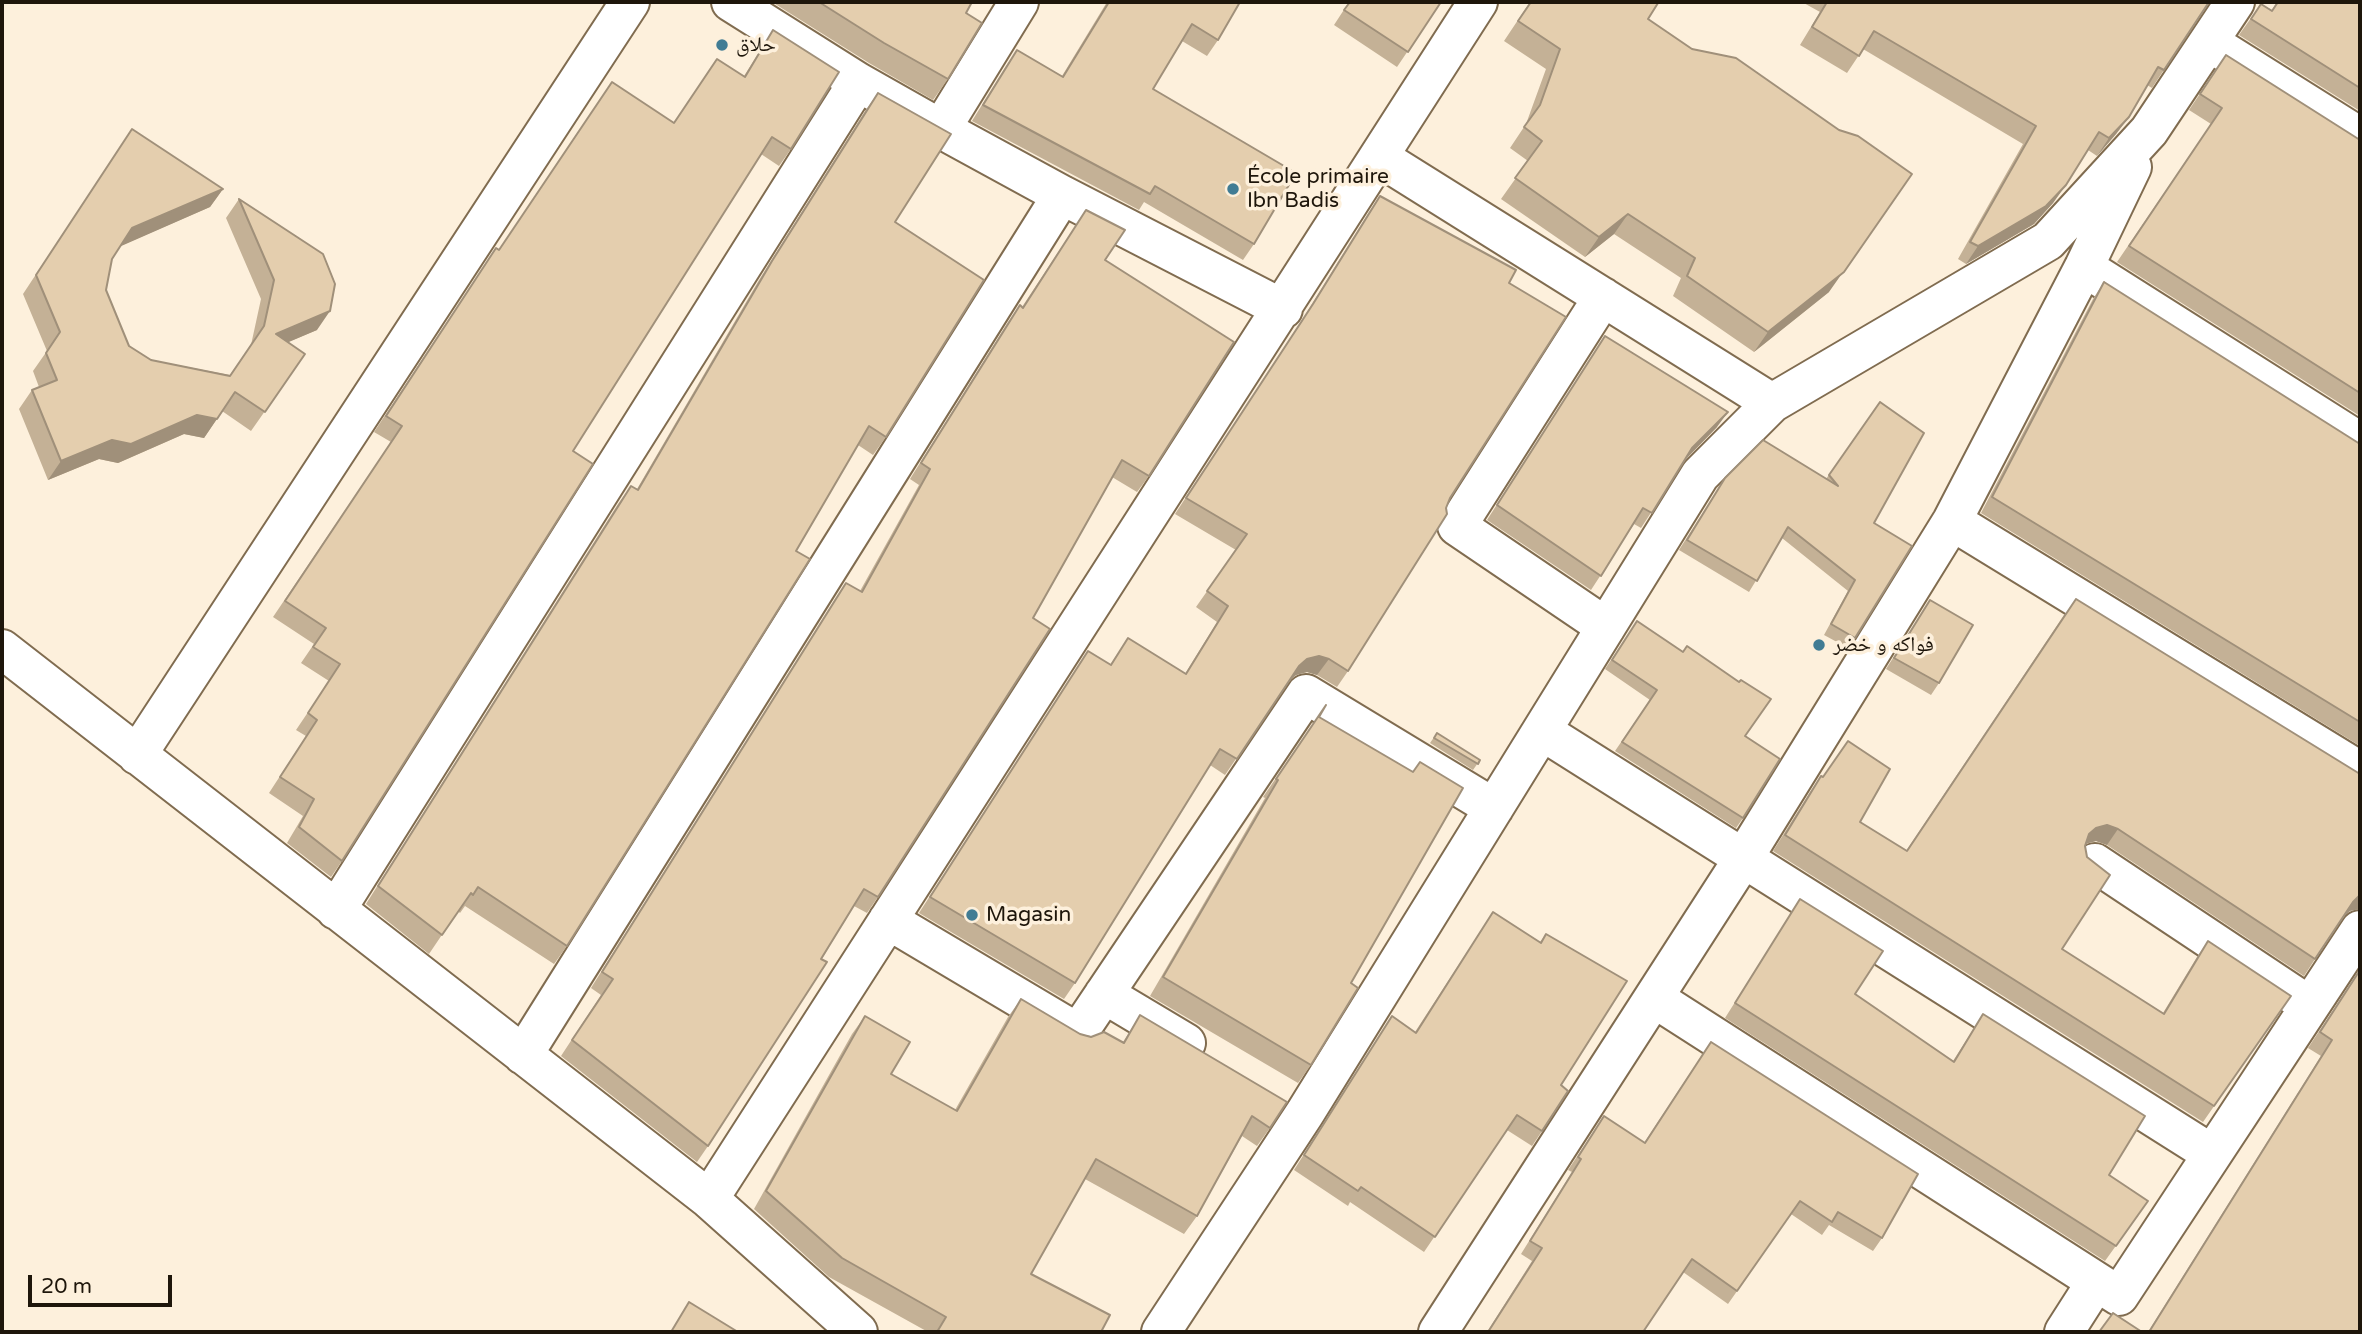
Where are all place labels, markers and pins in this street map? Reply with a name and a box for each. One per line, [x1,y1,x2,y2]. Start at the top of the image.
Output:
place label: حلاق [736,32,776,58]
marker: حلاق [714,37,730,53]
place label: École primaire Ibn Badis [1247,164,1389,214]
marker: École primaire Ibn Badis [1225,181,1241,197]
place label: فواكه و خضر [1833,632,1934,658]
marker: فواكه و خضر [1811,637,1827,653]
place label: Magasin [986,902,1071,928]
marker: Magasin [964,907,980,923]

